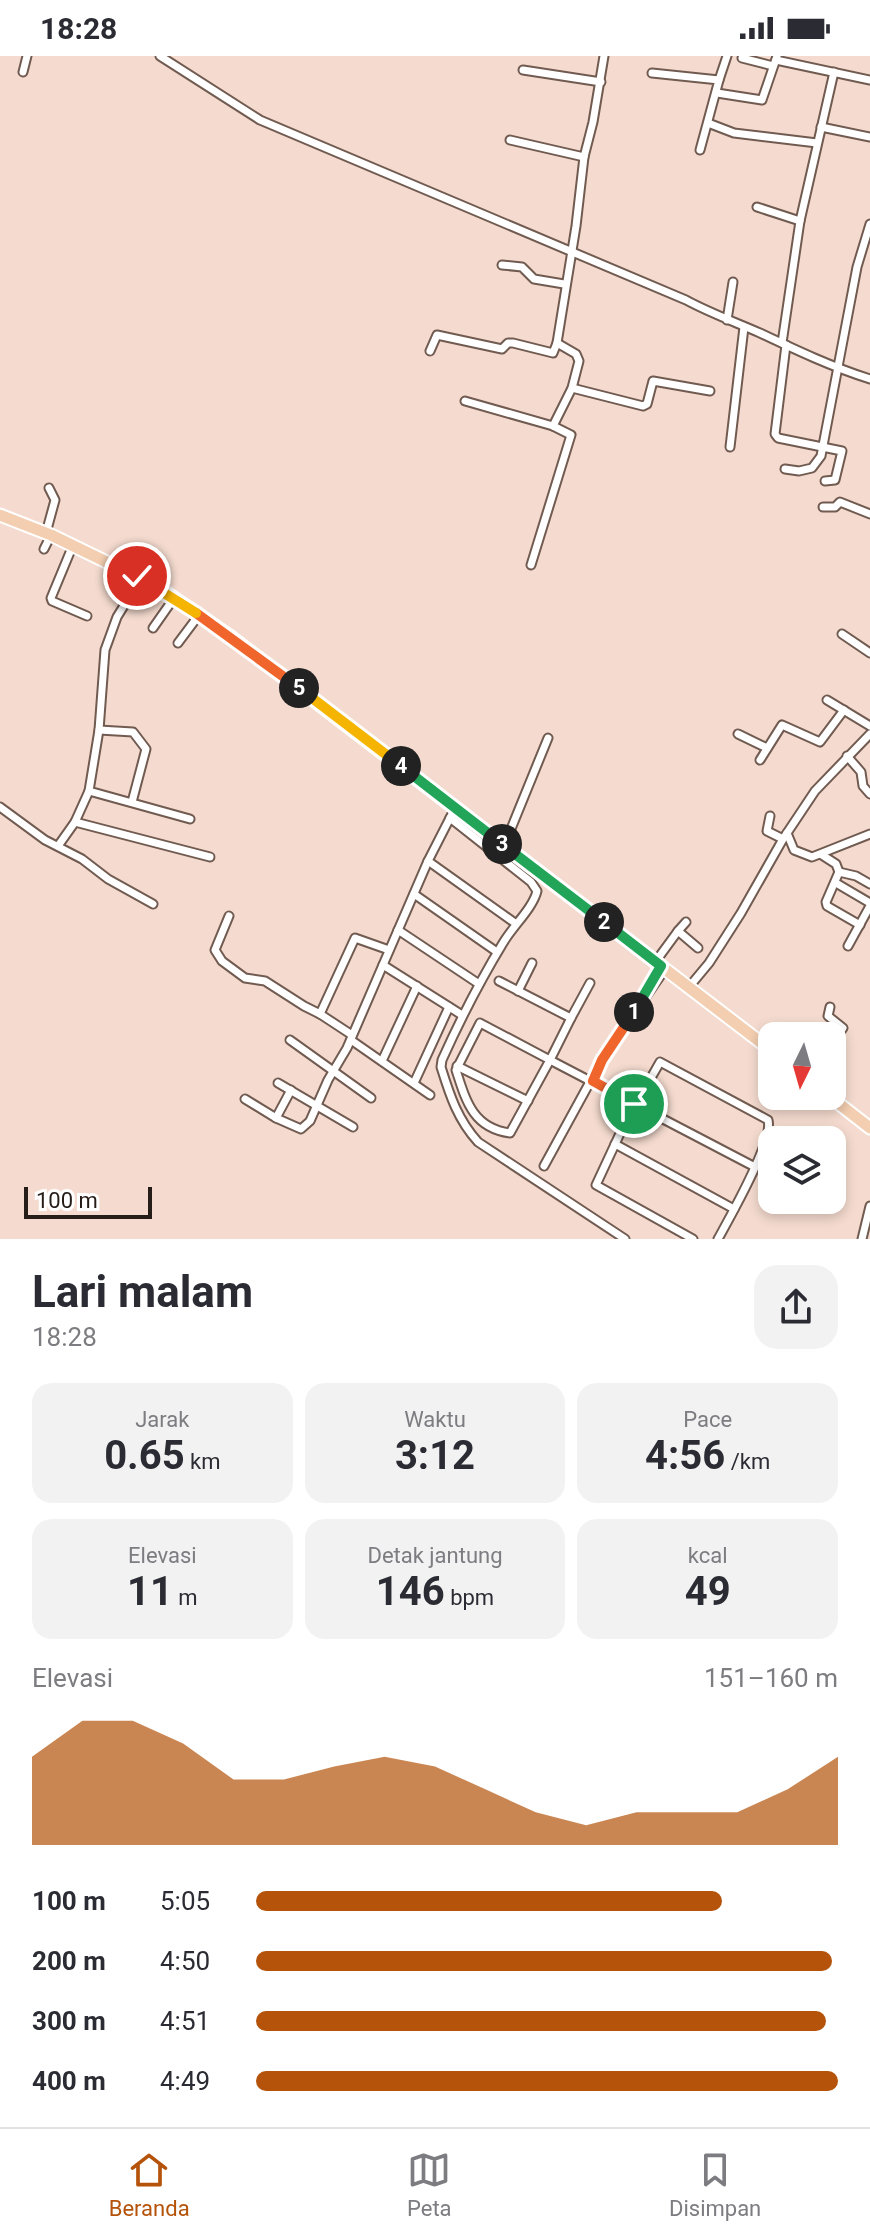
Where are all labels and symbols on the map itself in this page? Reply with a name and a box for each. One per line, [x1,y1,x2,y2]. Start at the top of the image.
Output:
pin [103,542,171,610]
pin: 5 [279,668,319,708]
pin: 4 [381,746,421,786]
pin: 3 [482,824,522,864]
pin: 2 [584,902,624,942]
pin: 1 [614,992,654,1032]
north arrow [758,1022,846,1110]
pin [600,1070,668,1138]
scale bar [24,1183,152,1219]

